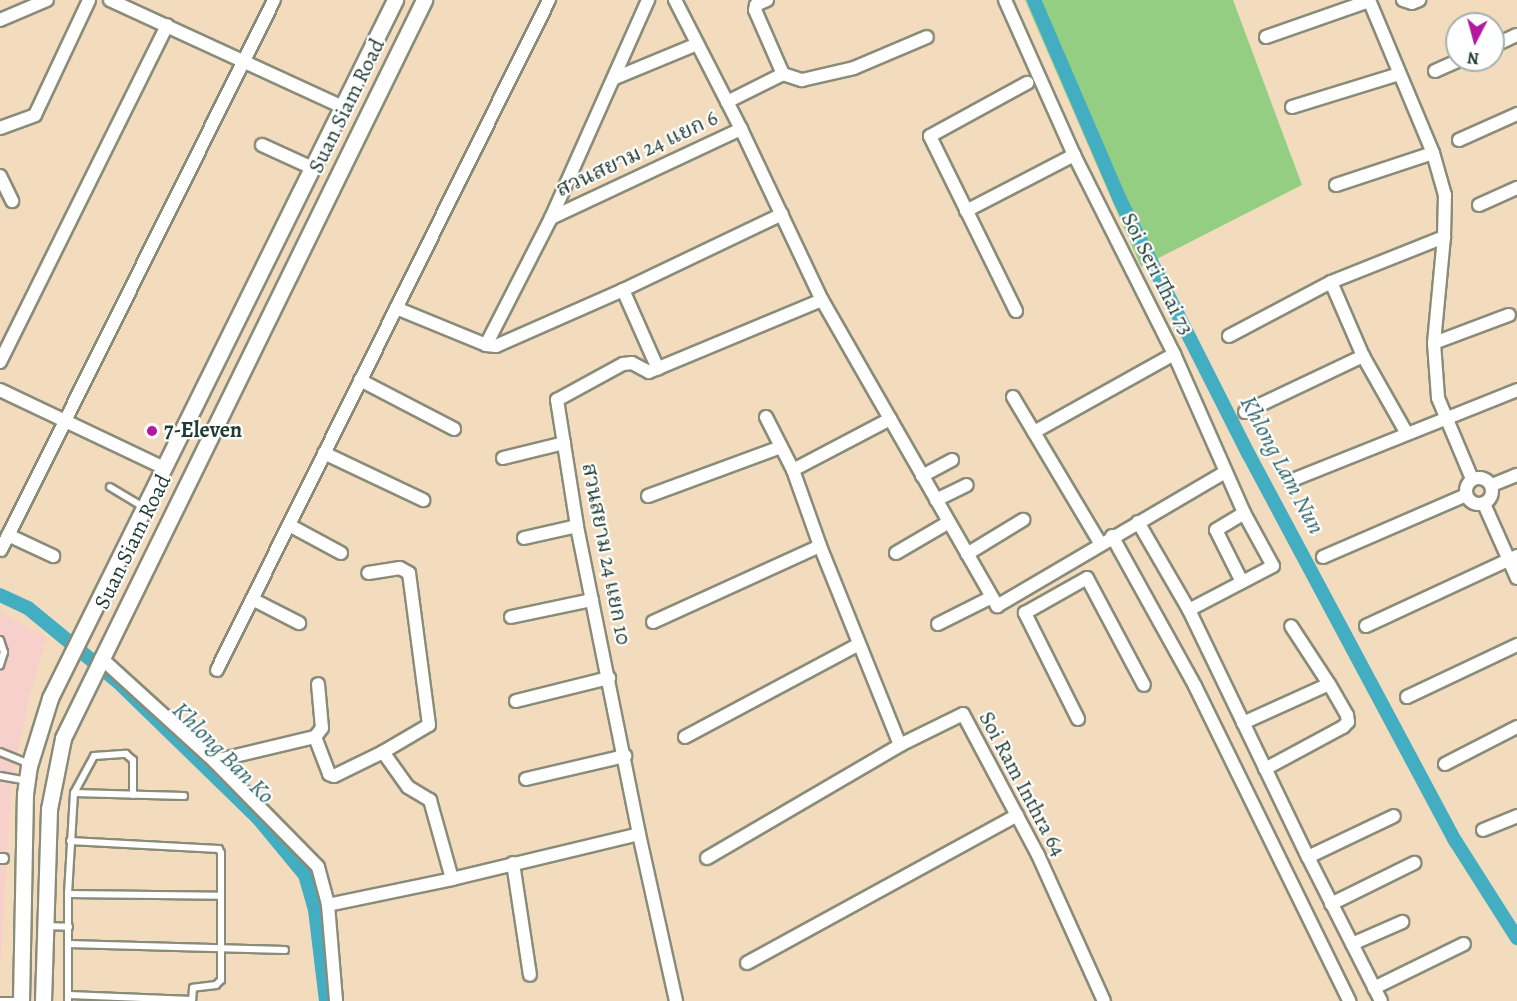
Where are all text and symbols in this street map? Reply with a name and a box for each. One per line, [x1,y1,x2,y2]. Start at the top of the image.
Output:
north arrow [1445,12,1505,72]
street label: Suan Siam Road [303,34,391,178]
text: N [1466,46,1480,69]
street label: สวนสยาม 24 แยก 6 [552,105,722,203]
street label: Soi Seri Thai 73 [1115,208,1199,340]
water label: Khlong Lam Nun [1233,391,1331,539]
place label: 7-Eleven [164,418,242,444]
marker: 7-Eleven [145,424,159,438]
street label: สวนสยาม 24 แยก 10 [575,461,637,647]
street label: Suan Siam Road [89,470,177,614]
water label: Khlong Ban Ko [166,696,280,810]
street label: Soi Ram Inthra 64 [973,707,1071,861]

